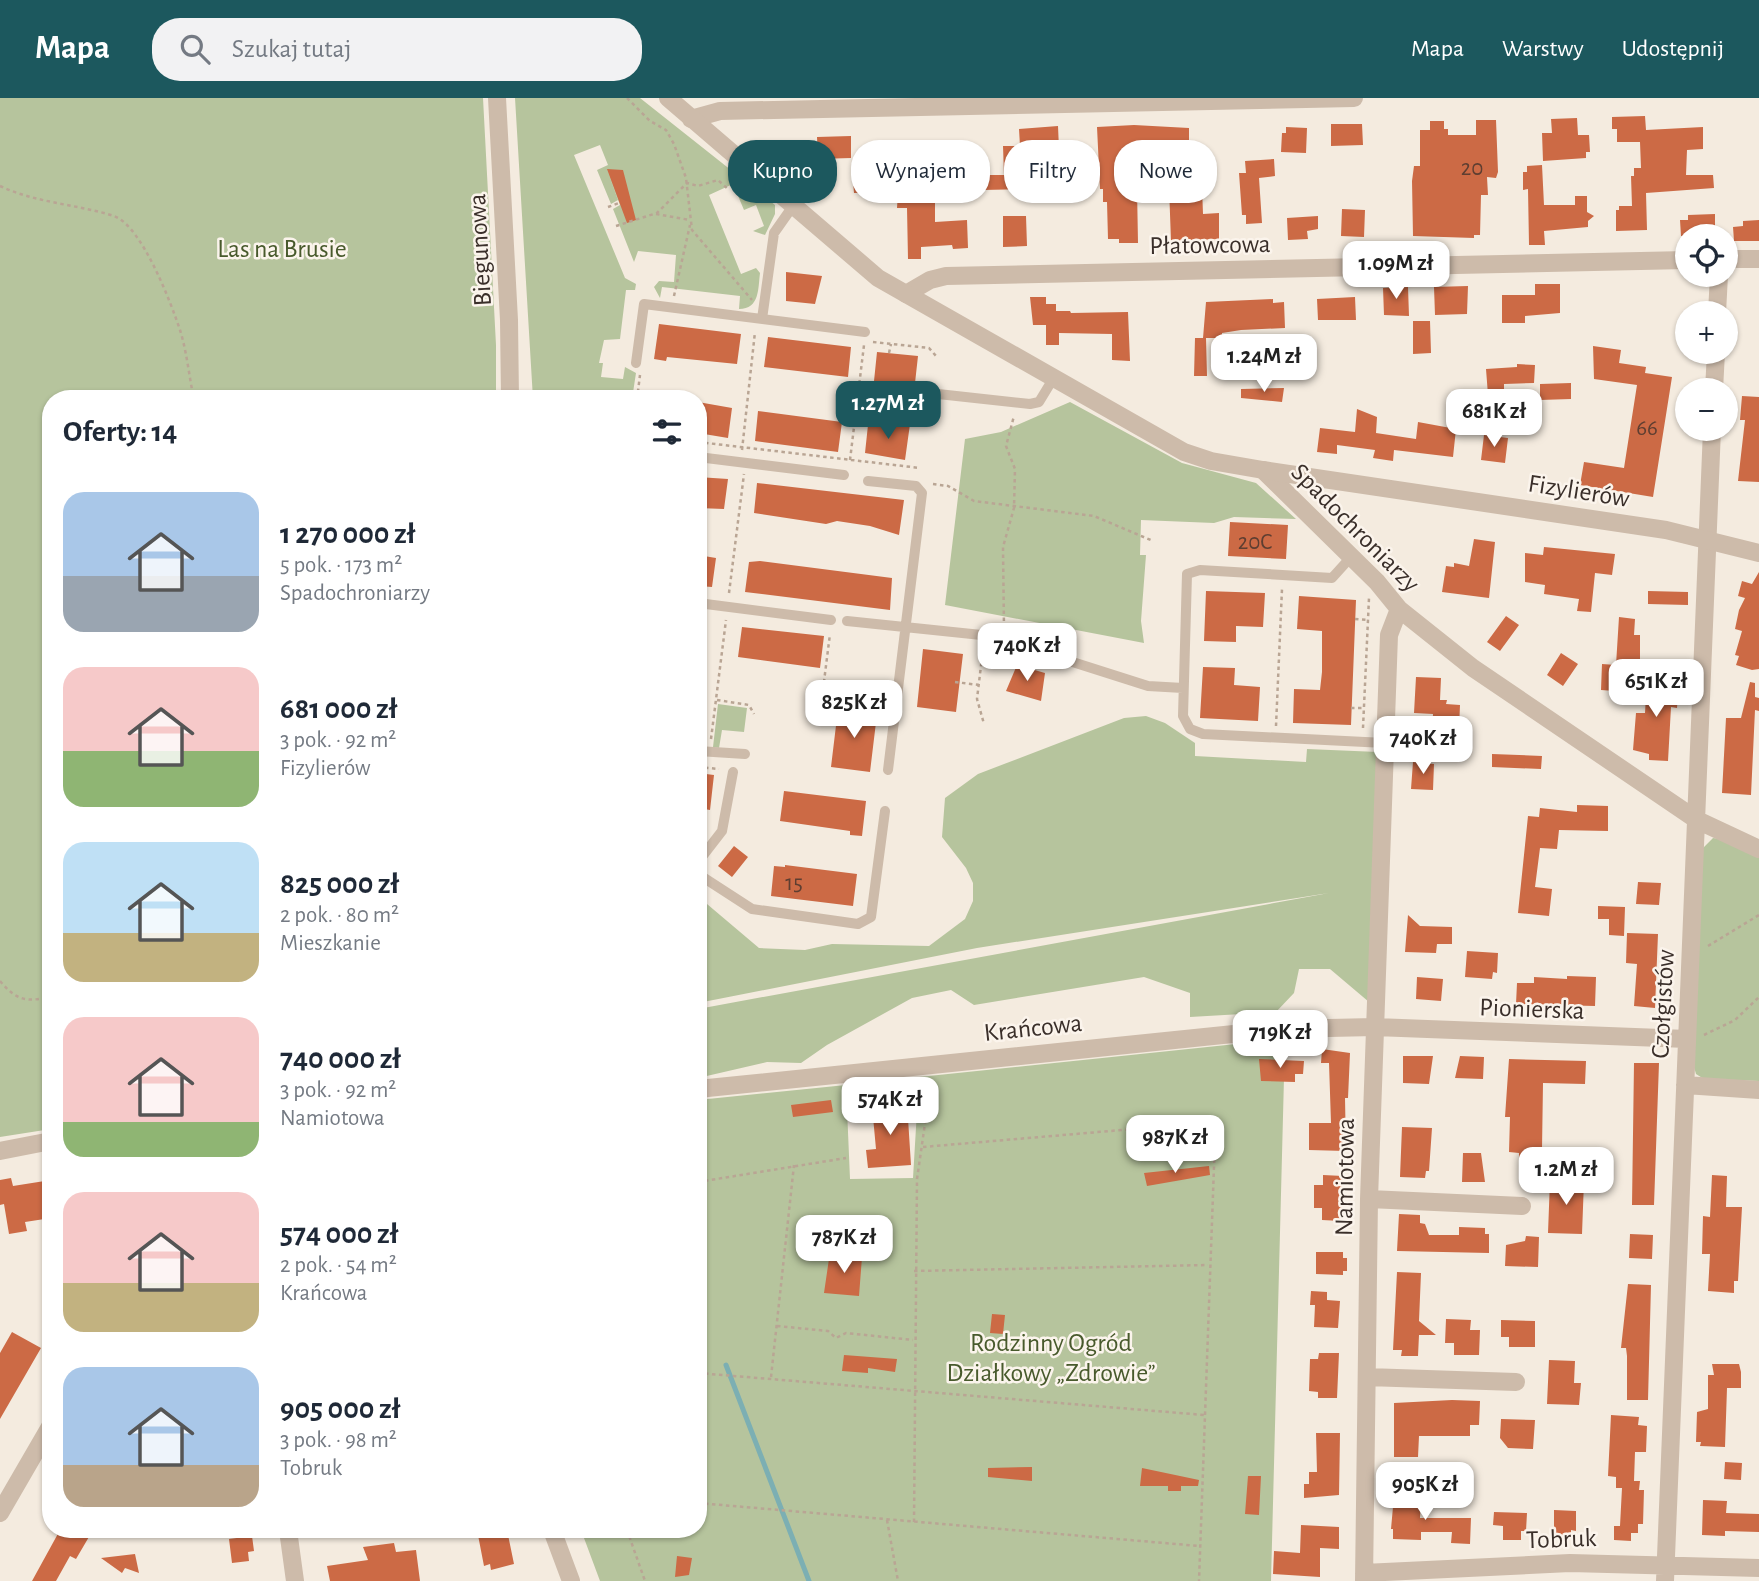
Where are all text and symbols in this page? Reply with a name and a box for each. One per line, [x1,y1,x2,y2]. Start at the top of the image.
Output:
search box [152,18,642,81]
icon: search [176,30,214,68]
text: Mapa [35,32,110,65]
text: Szukaj tutaj [232,36,351,62]
text: Mapa [1411,37,1464,61]
text: Warstwy [1502,37,1584,61]
text: Udostępnij [1622,37,1724,61]
chip: Kupno [728,140,837,203]
chip: Wynajem [851,140,990,203]
chip: Filtry [1004,140,1100,203]
chip: Nowe [1114,140,1217,203]
house number: 20 [1461,157,1483,180]
street label: Biegunowa [464,193,496,307]
map controls [1675,224,1738,441]
button: locate [1675,224,1738,287]
street label: Płatowcowa [1149,231,1271,259]
park label: Las na Brusie [217,236,347,262]
pin: 1.09M zł [1324,242,1468,301]
text: 1.09M zł [1359,252,1433,275]
button: + [1675,301,1738,364]
pin: 1.24M zł [1192,334,1336,394]
text: 1.24M zł [1227,345,1301,368]
button: − [1675,378,1738,441]
pin: 1.27M zł [816,382,960,441]
pin: 681K zł [1429,390,1559,449]
text: 1.27M zł [852,392,924,415]
text: 681K zł [1462,400,1526,423]
icon: filters [648,413,686,451]
text: Oferty: 14 [63,417,177,447]
house number: 66 [1636,417,1658,440]
street label: Spadochroniarzy [1286,459,1424,597]
street label: Fizylierów [1526,470,1632,512]
text: 1 270 000 zł [280,519,415,549]
icon: home [119,520,203,604]
house number: 20C [1238,531,1272,554]
text: 5 pok. · 173 m² [280,554,402,577]
text: Spadochroniarzy [280,582,430,605]
pin: 740K zł [962,624,1092,683]
text: 740K zł [994,634,1060,657]
pin: 651K zł [1591,660,1721,719]
text: 651K zł [1625,670,1687,693]
pin: 825K zł [789,680,919,740]
text: 825K zł [821,691,887,714]
text: 681 000 zł [280,694,397,724]
icon: home [119,695,203,779]
pin: 740K zł [1358,716,1488,776]
text: 740K zł [1390,727,1456,750]
text: 3 pok. · 92 m² [280,729,396,752]
text: Fizylierów [280,757,371,780]
text: 825 000 zł [280,869,399,899]
icon: home [119,870,203,954]
house number: 15 [785,872,803,895]
text: 2 pok. · 80 m² [280,904,399,927]
text: Mieszkanie [280,932,381,955]
street label: Czołgistów [1647,948,1679,1059]
street label: Pionierska [1479,994,1585,1024]
street label: Krańcowa [983,1010,1084,1046]
pin: 719K zł [1215,1010,1345,1070]
text: 719K zł [1249,1021,1311,1044]
text: 740 000 zł [280,1044,401,1074]
icon: home [119,1045,203,1129]
pin: 574K zł [825,1077,955,1137]
text: 3 pok. · 92 m² [280,1079,396,1102]
text: 574K zł [858,1088,922,1111]
text: Namiotowa [280,1107,385,1130]
pin: 987K zł [1110,1116,1240,1175]
street label: Namiotowa [1331,1118,1359,1236]
text: 987K zł [1142,1126,1208,1149]
pin: 1.2M zł [1501,1148,1631,1207]
text: 1.2M zł [1535,1158,1597,1181]
pin: 787K zł [779,1216,909,1275]
text: 574 000 zł [280,1219,398,1249]
icon: home [119,1220,203,1304]
text: 787K zł [812,1226,876,1249]
text: 2 pok. · 54 m² [280,1254,397,1277]
text: Krańcowa [280,1282,367,1305]
park label: Rodzinny Ogród Działkowy „Zdrowie” [947,1330,1155,1386]
text: 905 000 zł [280,1394,400,1424]
icon: home [119,1395,203,1479]
text: 3 pok. · 98 m² [280,1429,397,1452]
text: Tobruk [280,1457,342,1480]
pin: 905K zł [1360,1462,1490,1522]
text: 905K zł [1392,1473,1458,1496]
street label: Tobruk [1525,1525,1597,1553]

